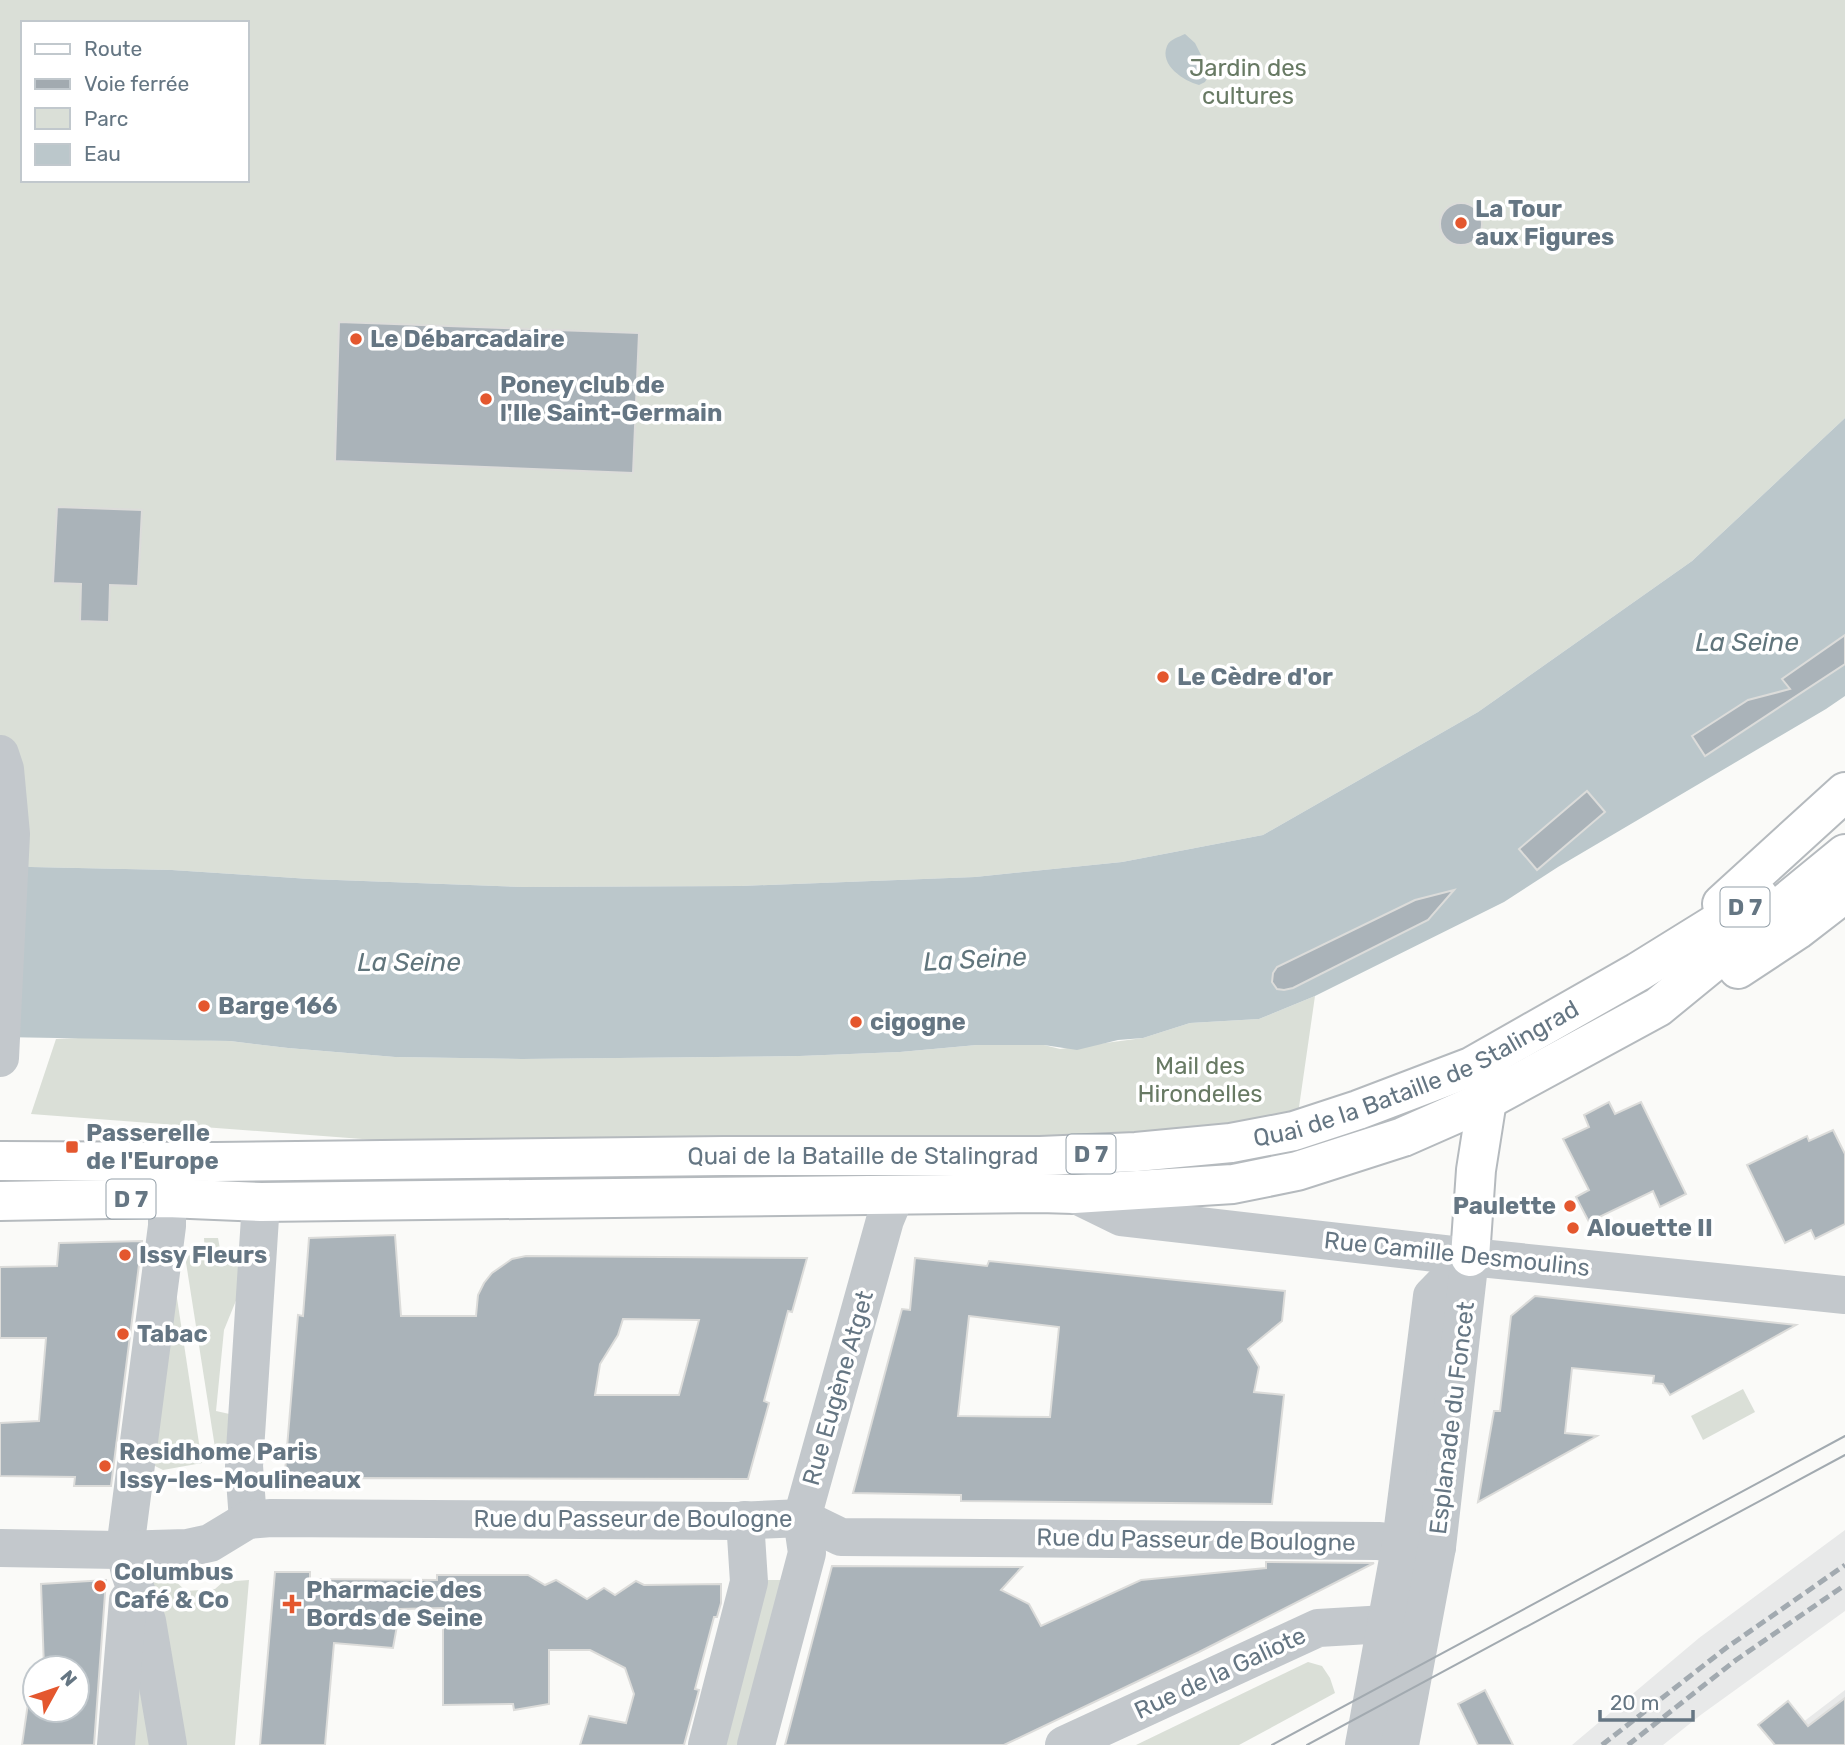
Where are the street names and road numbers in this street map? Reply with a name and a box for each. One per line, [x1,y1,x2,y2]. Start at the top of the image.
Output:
road number: D 7 [1720,888,1770,926]
street label: Quai de la Bataille de Stalingrad [1251,995,1584,1152]
road number: D 7 [1066,1134,1116,1174]
street label: Quai de la Bataille de Stalingrad [687,1142,1039,1170]
road number: D 7 [106,1180,156,1218]
street label: Rue Camille Desmoulins [1323,1226,1591,1282]
street label: Rue Eugène Atget [797,1287,879,1489]
street label: Esplanade du Foncet [1424,1300,1480,1536]
street label: Rue du Passeur de Boulogne [473,1505,793,1533]
street label: Rue du Passeur de Boulogne [1036,1523,1356,1557]
street label: Rue de la Galiote [1130,1621,1310,1725]

